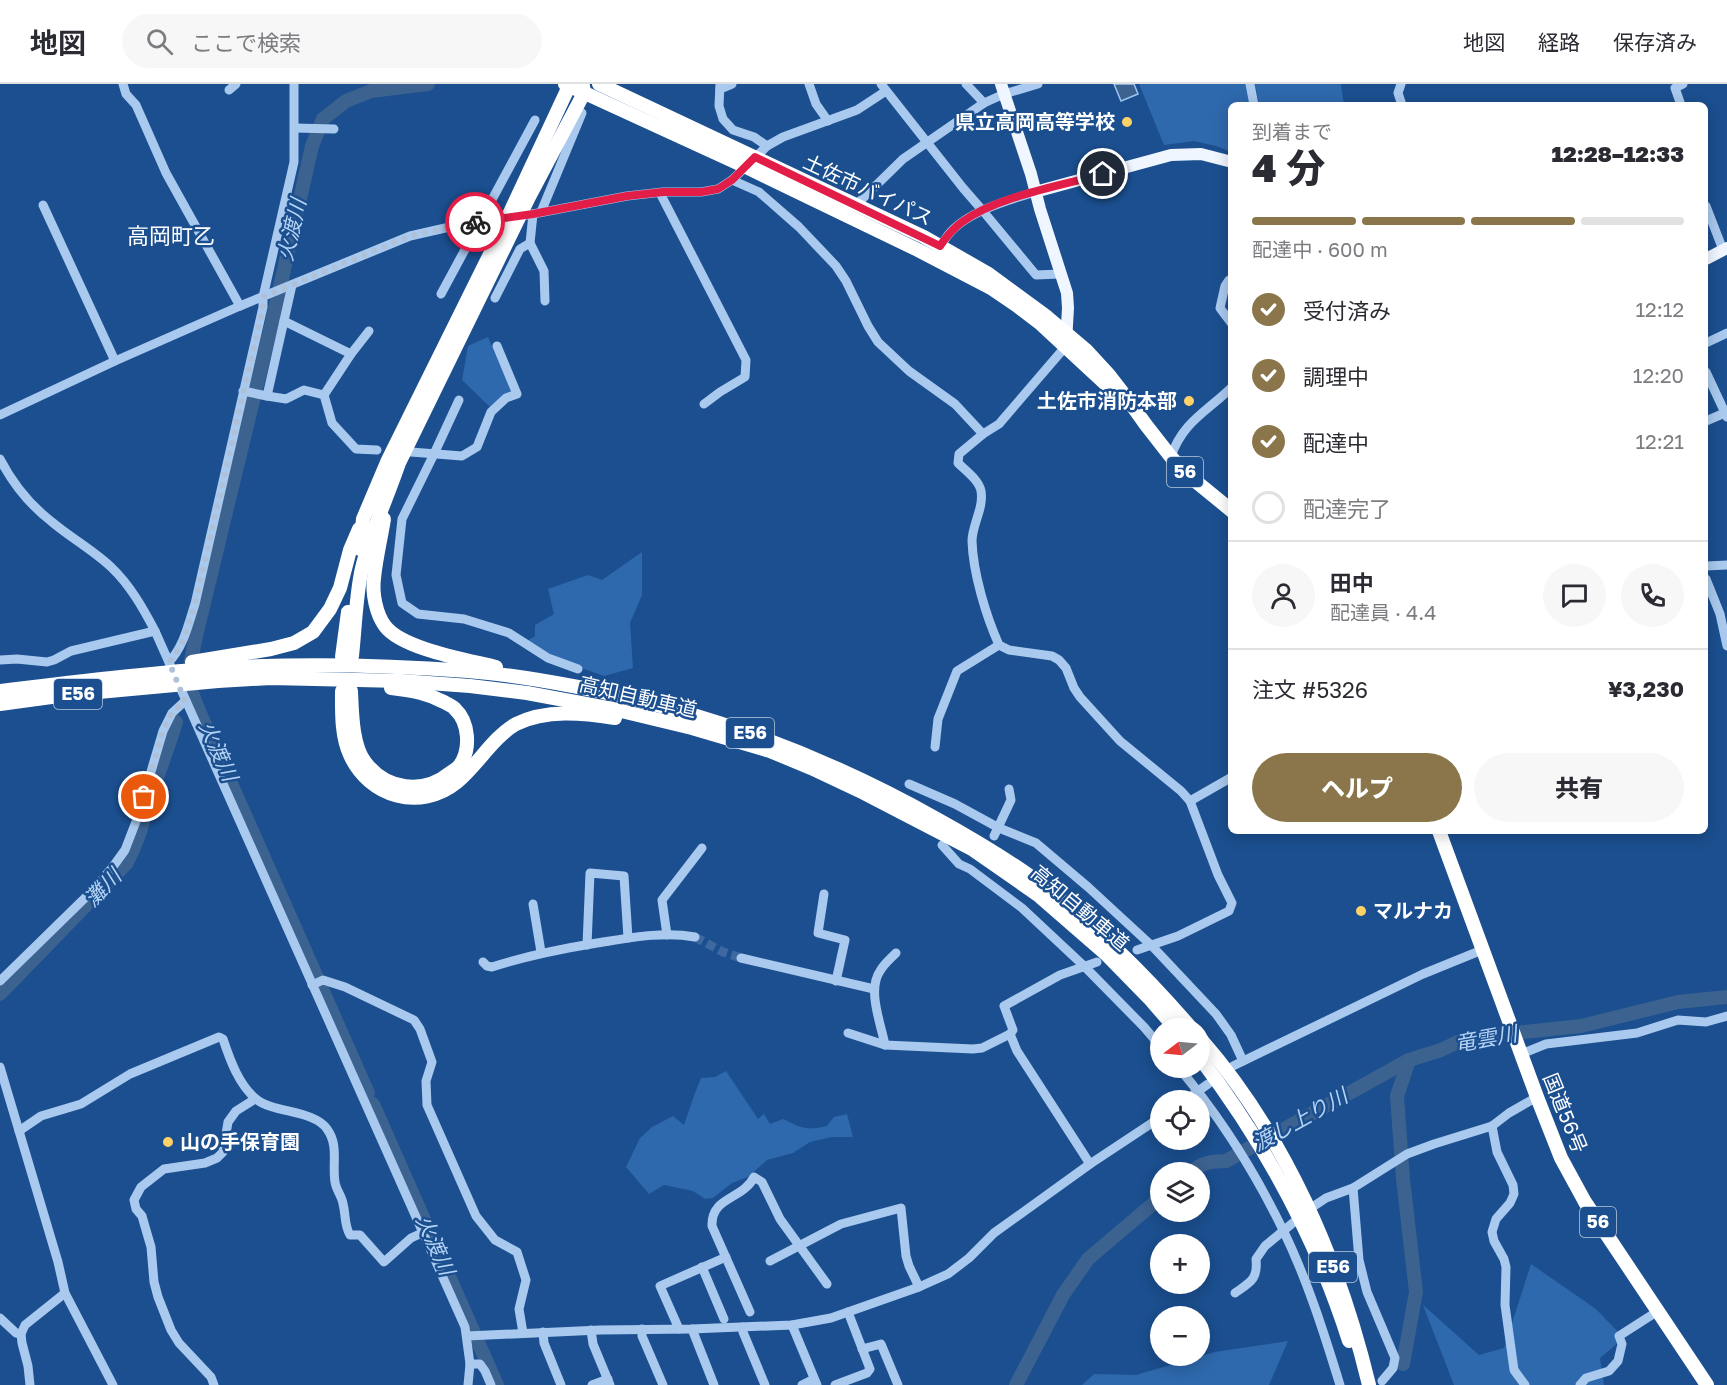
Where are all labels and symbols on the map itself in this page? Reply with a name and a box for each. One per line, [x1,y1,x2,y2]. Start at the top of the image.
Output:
place label: 県立高岡高等学校 [955,109,1115,133]
marker: 県立高岡高等学校 [1120,115,1134,129]
pin [1077,148,1128,199]
street label: 土佐市バイパス [800,149,937,229]
courier [445,192,505,252]
water label: 火渡川 [271,194,311,263]
district label: 高岡町乙 [127,222,215,249]
place label: 土佐市消防本部 [1037,388,1177,412]
marker: 土佐市消防本部 [1182,394,1196,408]
road number: 56 [1167,457,1203,487]
street label: 高知自動車道 [577,671,699,721]
road number: E56 [54,679,102,709]
water label: 火渡川 [194,717,244,786]
road number: E56 [726,718,774,748]
pin [118,771,169,822]
street label: 高知自動車道 [1027,859,1134,955]
water label: 灘川 [78,862,128,911]
place label: マルナカ [1373,898,1453,922]
marker: マルナカ [1354,904,1368,918]
north arrow [1150,1018,1210,1078]
water label: 竜雲川 [1453,1019,1521,1056]
street label: 国道56号 [1539,1069,1593,1156]
water label: 渡し上り川 [1247,1081,1353,1156]
place label: 山の手保育園 [180,1129,300,1153]
marker: 山の手保育園 [161,1135,175,1149]
road number: 56 [1580,1207,1616,1237]
water label: 火渡川 [411,1211,461,1280]
road number: E56 [1309,1252,1357,1282]

